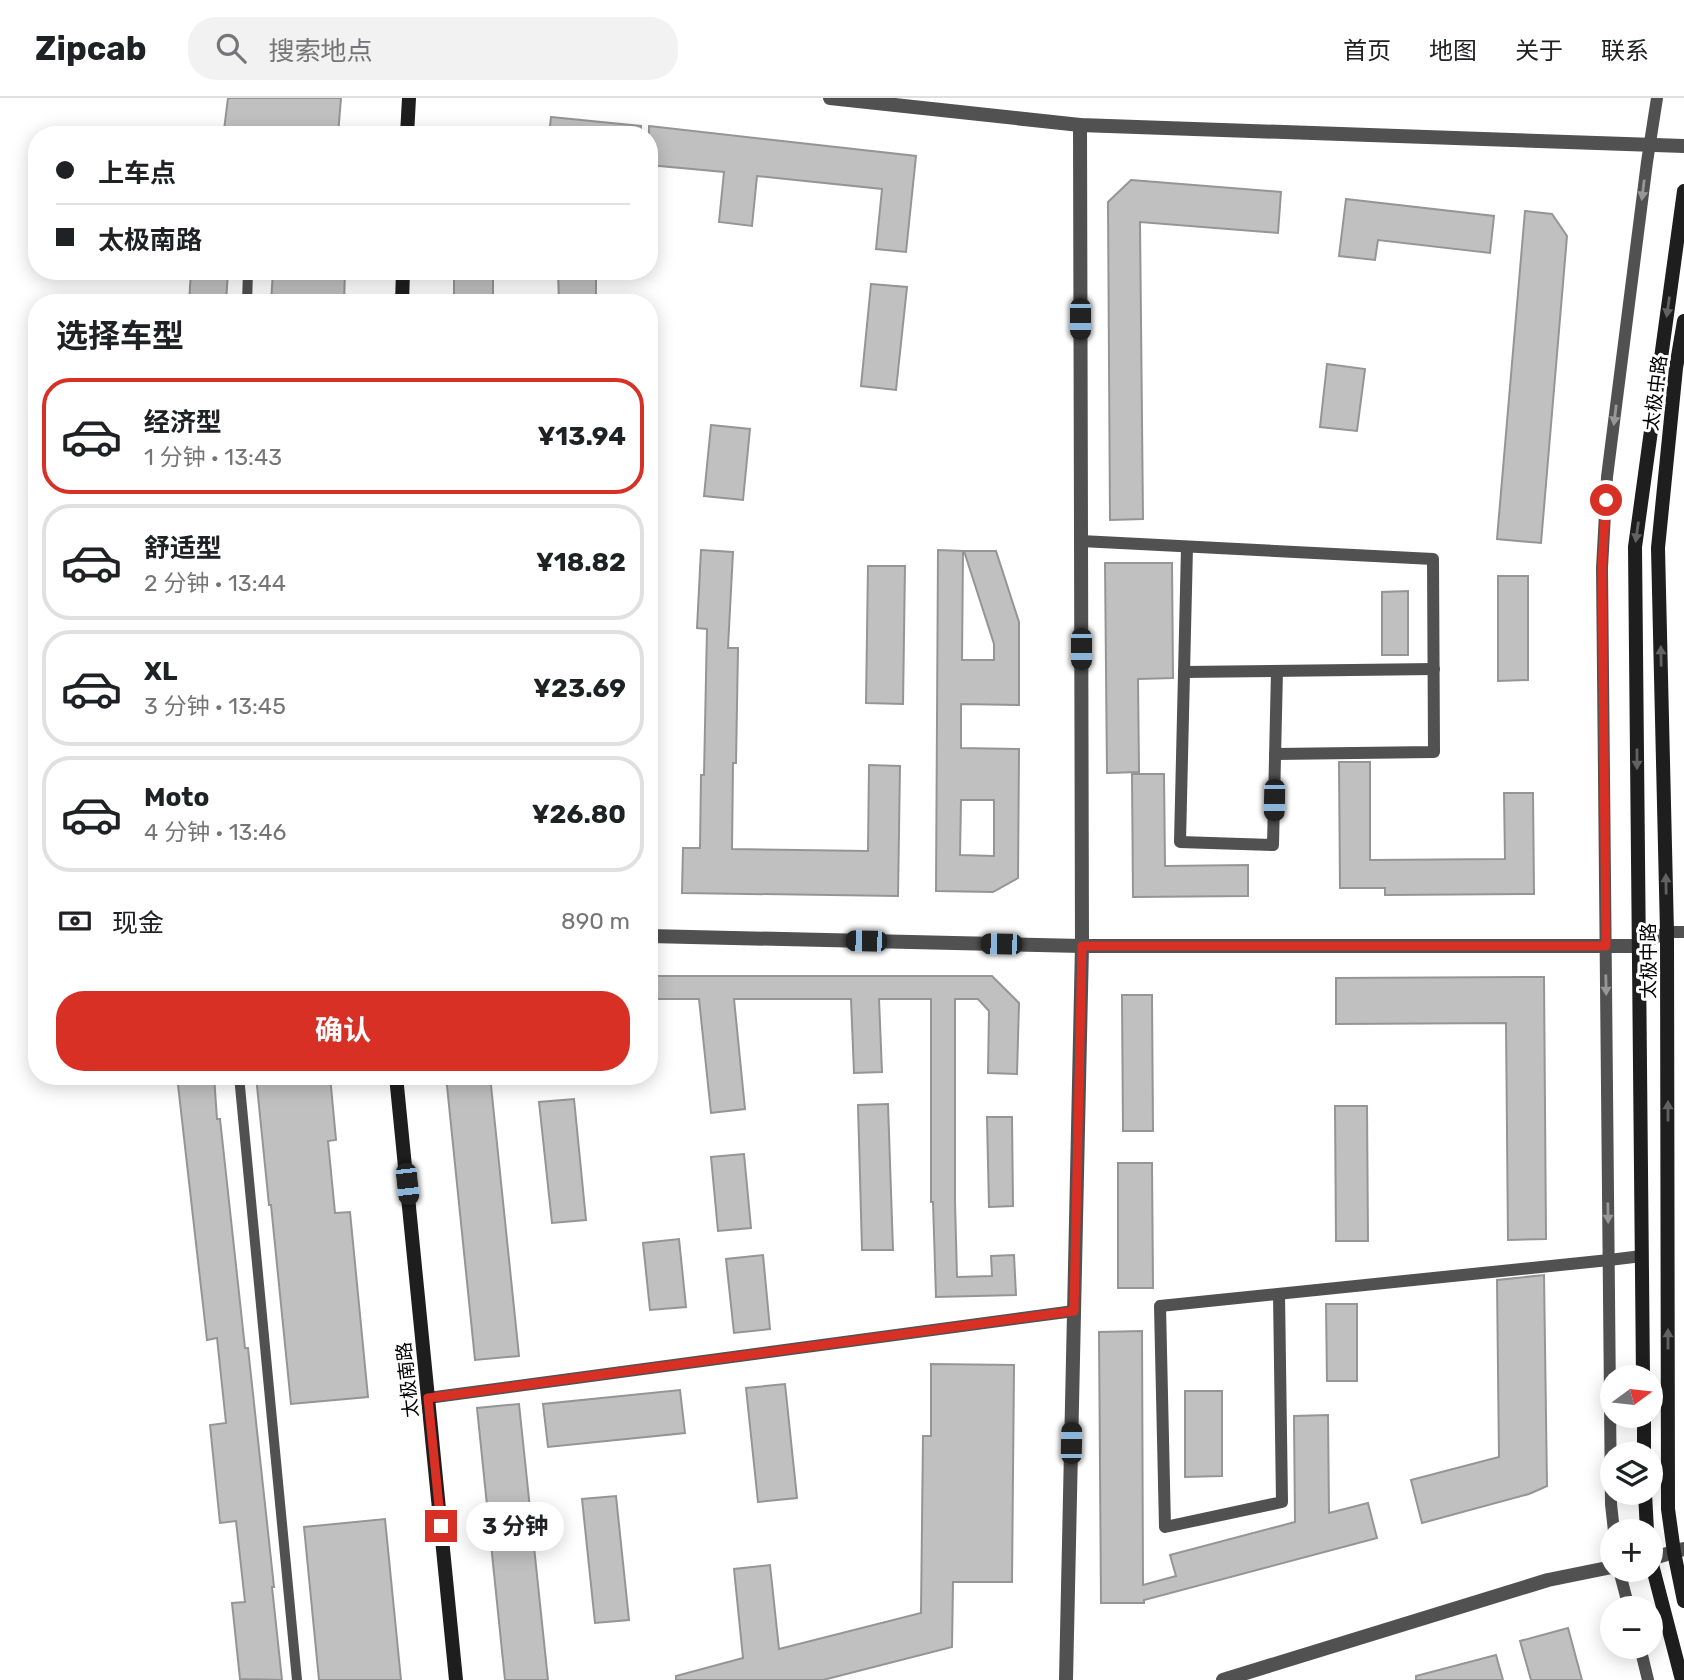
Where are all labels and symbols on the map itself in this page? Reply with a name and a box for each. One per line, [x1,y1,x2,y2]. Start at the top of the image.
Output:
one-way arrow [1638,179,1649,201]
one-way arrow [1662,296,1673,318]
car [1070,298,1091,340]
street label: 太极中路 [1639,354,1672,432]
one-way arrow [1610,405,1621,427]
route start [1590,484,1622,516]
one-way arrow [1631,521,1642,543]
car [1071,628,1092,670]
one-way arrow [1655,645,1666,667]
one-way arrow [1631,749,1643,771]
car [1264,779,1285,821]
one-way arrow [1660,872,1672,894]
street label: 太极中路 [1637,923,1660,999]
car [845,930,888,952]
car [980,933,1023,955]
one-way arrow [1600,974,1612,996]
one-way arrow [1662,1100,1674,1122]
car [395,1162,420,1206]
one-way arrow [1603,1202,1614,1224]
one-way arrow [1662,1327,1674,1349]
street label: 太极南路 [392,1341,423,1419]
north arrow [1600,1365,1662,1428]
car [1061,1422,1082,1464]
callout: 3 分钟 [466,1502,564,1550]
route end [425,1510,457,1542]

